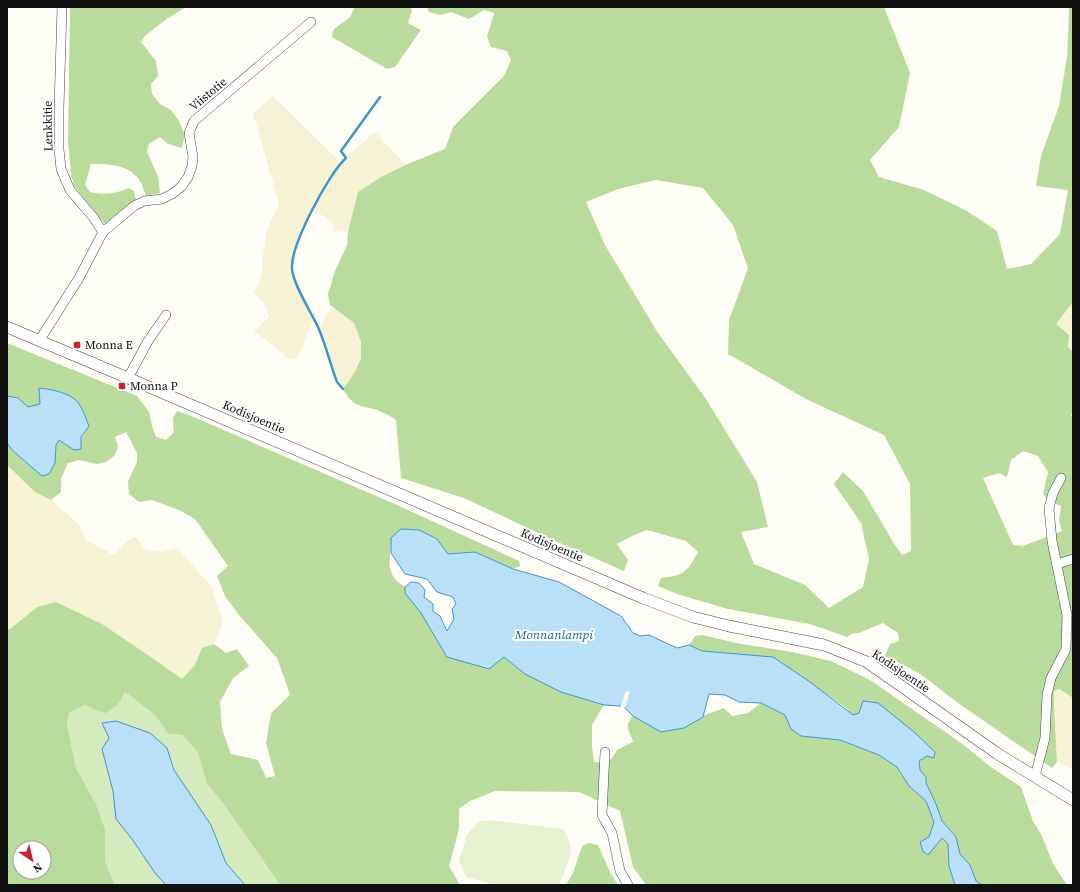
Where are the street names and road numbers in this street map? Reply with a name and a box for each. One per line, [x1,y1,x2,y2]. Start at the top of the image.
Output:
street label: Viistotie [186,74,230,114]
street label: Lenkkitie [40,100,56,152]
street label: Kodisjoentie [220,397,288,437]
street label: Kodisjoentie [518,525,586,565]
street label: Kodisjoentie [869,646,933,696]

